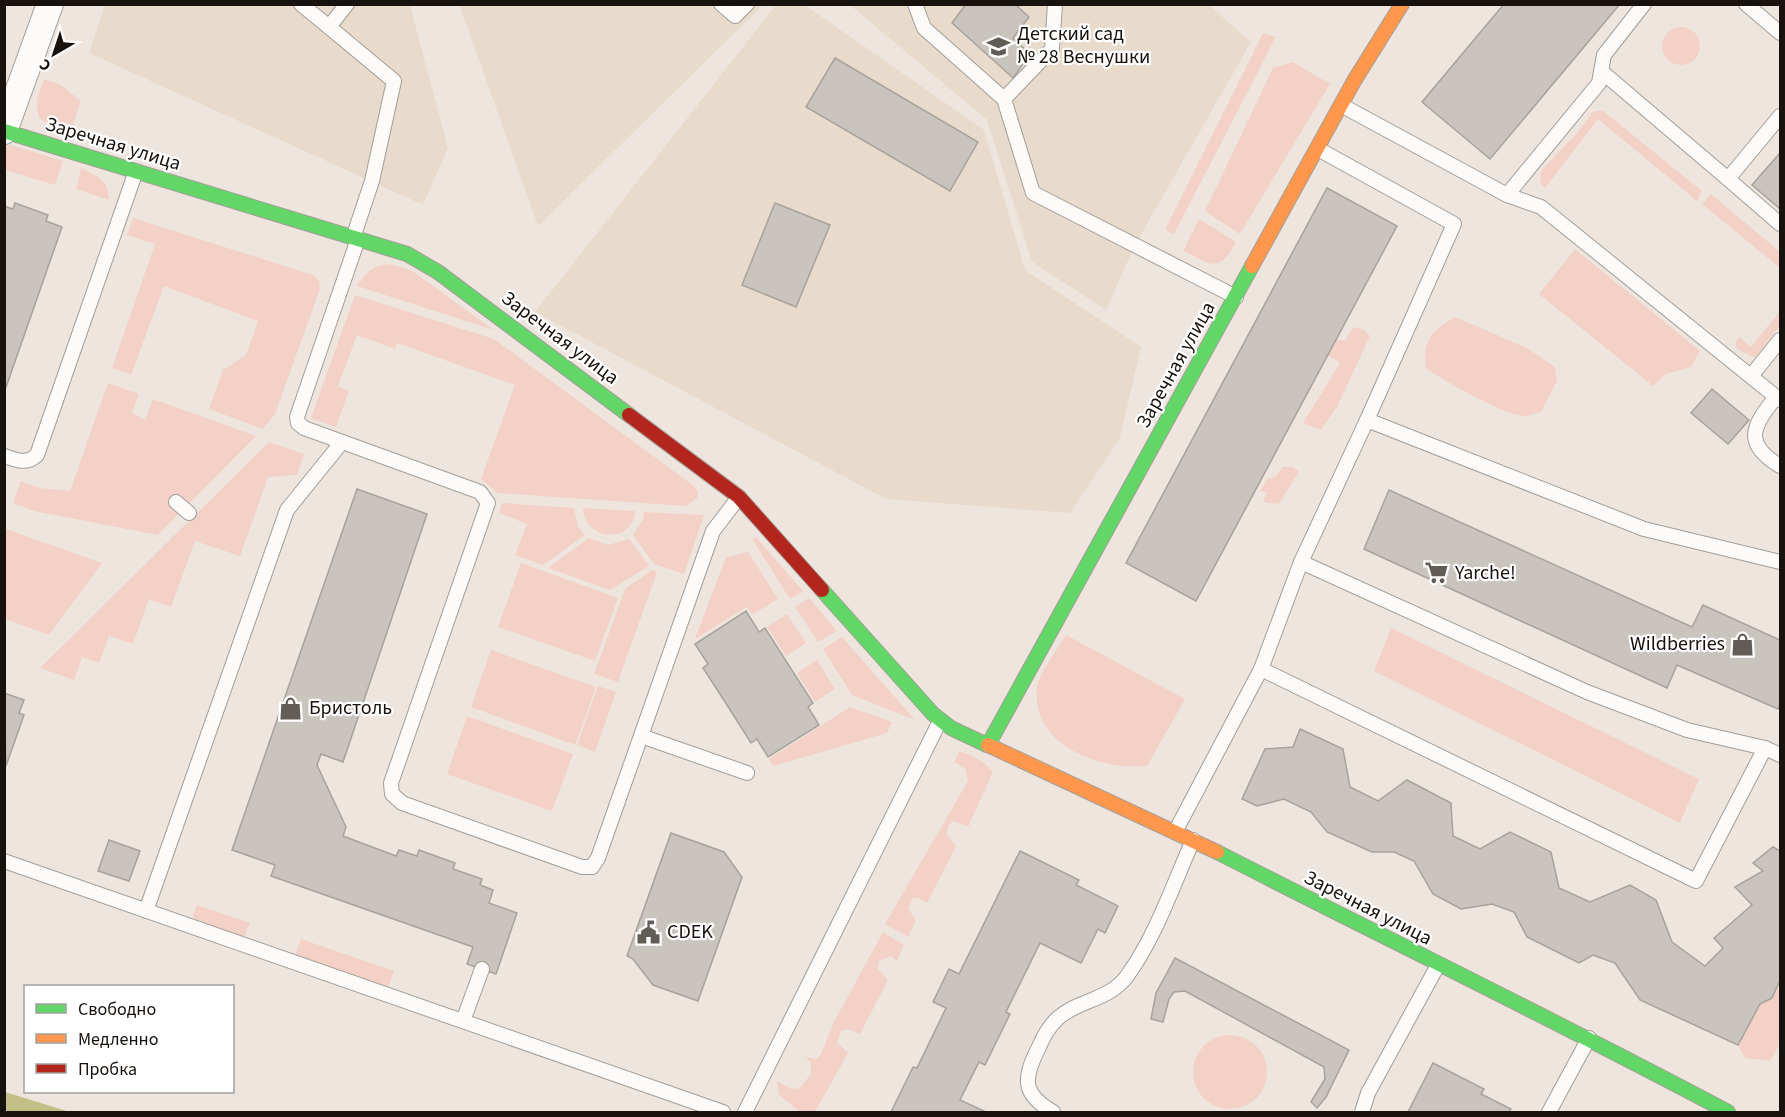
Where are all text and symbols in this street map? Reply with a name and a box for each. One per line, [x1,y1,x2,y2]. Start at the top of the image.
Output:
place label: Детский сад № 28 Веснушки [1017,20,1150,71]
north arrow [24,24,84,84]
school or university icon: Детский сад № 28 Веснушки [986,33,1012,59]
text: С [35,53,56,76]
street label: Заречная улица [42,110,184,178]
street label: Заречная улица [496,285,624,391]
street label: Заречная улица [1130,297,1222,433]
place label: Yarche! [1454,559,1516,587]
supermarket icon: Yarche! [1424,560,1450,586]
place label: Wildberries [1630,630,1725,658]
shop icon: Wildberries [1730,631,1756,657]
place label: Бристоль [309,694,392,722]
shop icon: Бристоль [278,695,304,721]
street label: Заречная улица [1299,864,1437,952]
place label: CDEK [667,918,713,946]
public building icon: CDEK [636,919,662,945]
legend [24,985,234,1093]
text: Свободно [78,997,156,1022]
text: Медленно [78,1027,158,1052]
text: Пробка [78,1057,137,1082]

